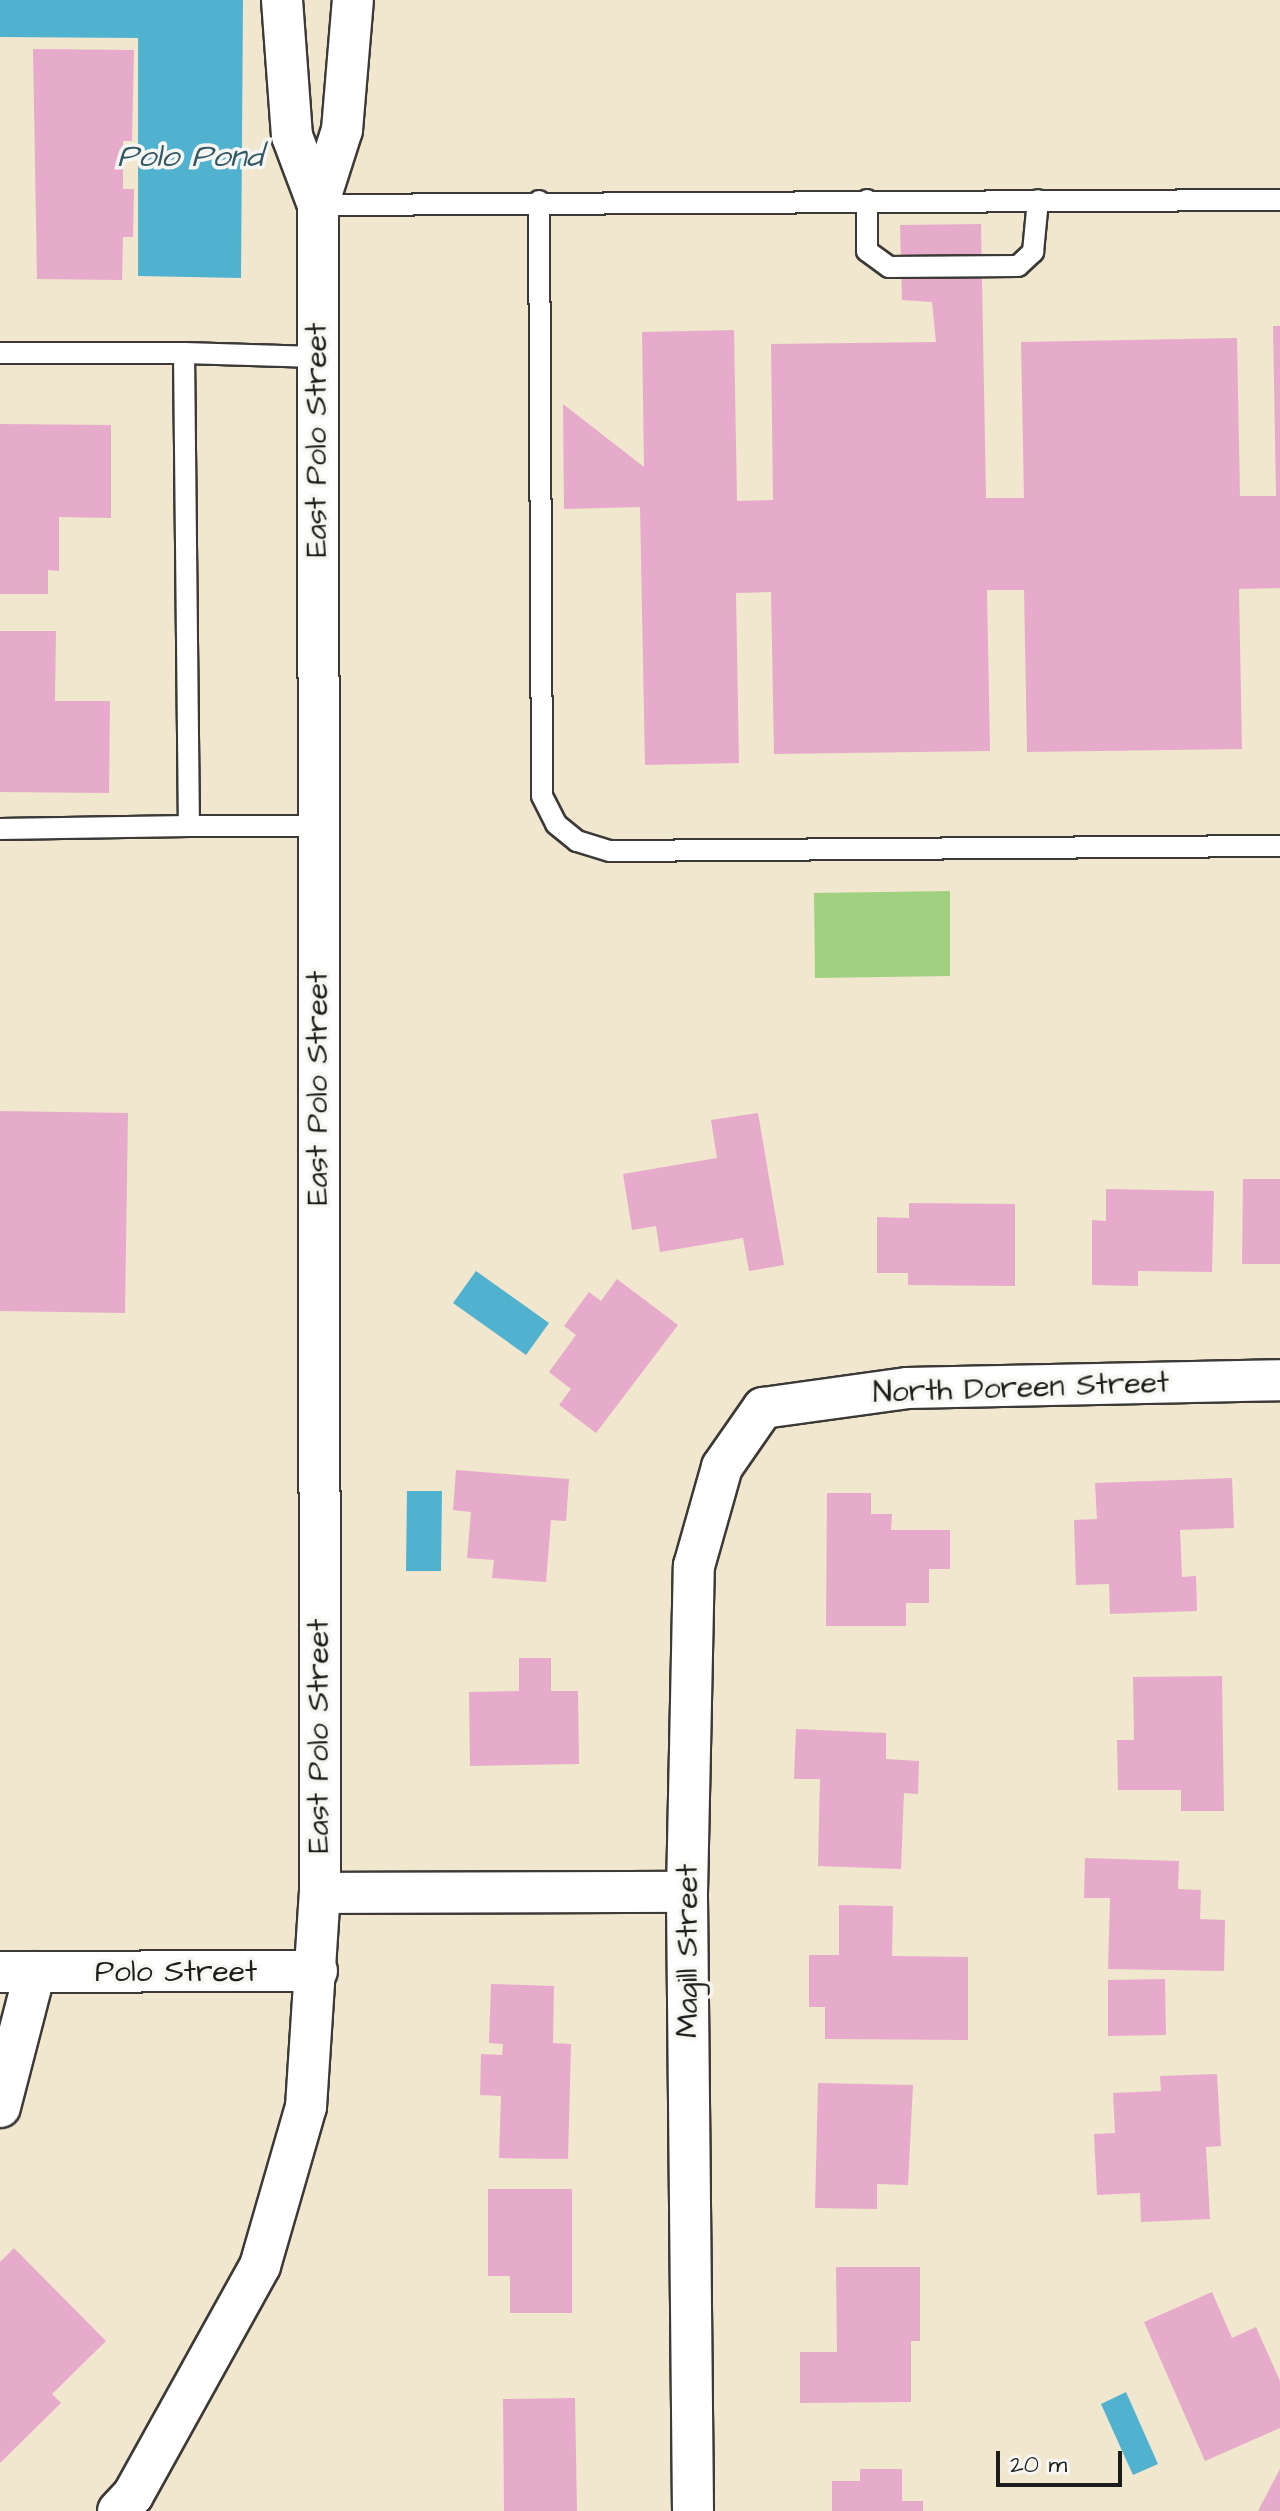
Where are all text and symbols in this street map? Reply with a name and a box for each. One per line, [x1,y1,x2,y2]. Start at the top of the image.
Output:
water label: Polo Pond [117,138,263,176]
street label: East Polo Street [299,323,335,557]
street label: East Polo Street [300,971,336,1205]
street label: North Doreen Street [872,1365,1170,1411]
street label: East Polo Street [301,1619,337,1853]
street label: Magill Street [670,1864,706,2038]
street label: Polo Street [95,1954,257,1990]
scale bar [1000,2435,1126,2485]
text: 20 m [1010,2448,1067,2482]

